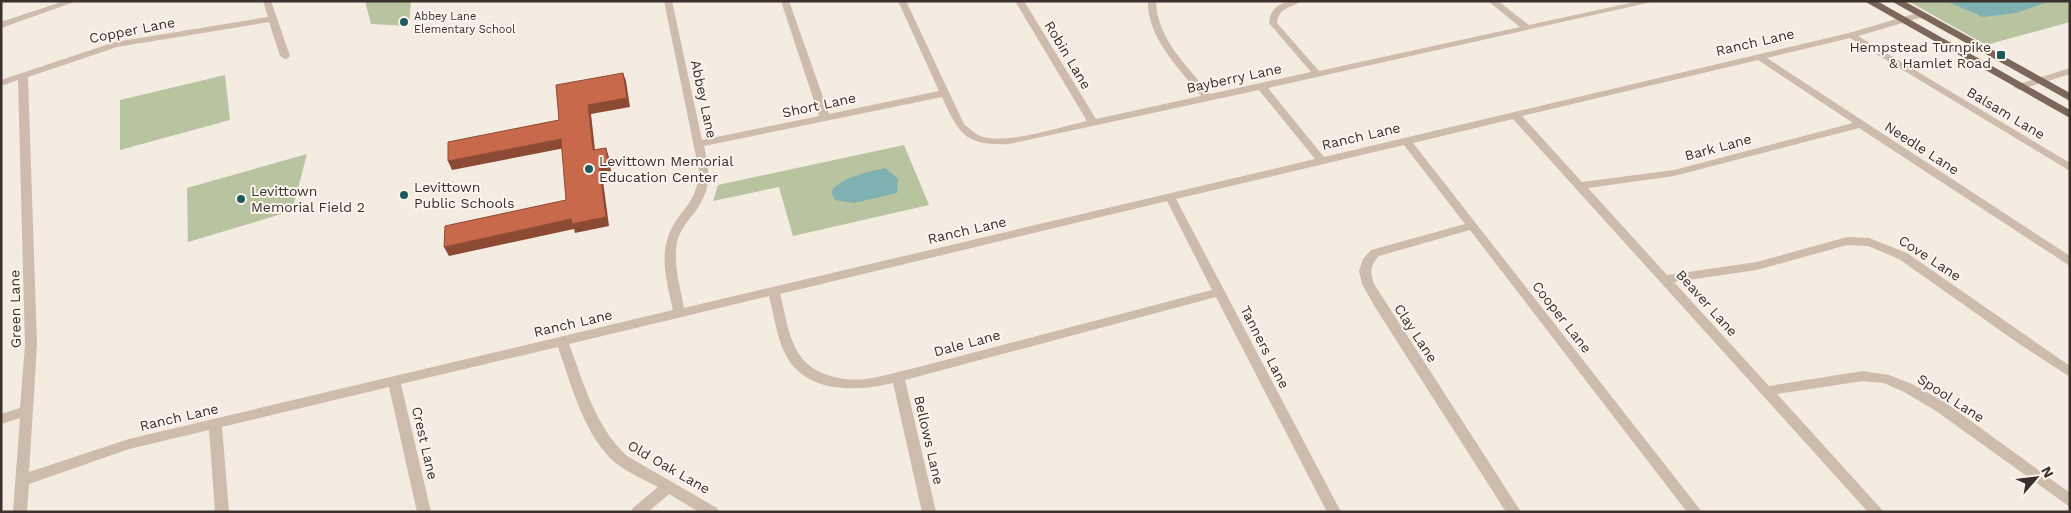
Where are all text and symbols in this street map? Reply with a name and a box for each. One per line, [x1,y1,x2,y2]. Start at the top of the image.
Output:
place label: Abbey Lane Elementary School [414,10,516,36]
street label: Copper Lane [88,14,176,46]
marker: Abbey Lane Elementary School [398,16,410,28]
street label: Robin Lane [1041,18,1095,92]
street label: Ranch Lane [1714,25,1796,59]
place label: Hempstead Turnpike & Hamlet Road [1849,39,1991,71]
marker: Hempstead Turnpike & Hamlet Road [1995,49,2007,61]
street label: Abbey Lane [688,59,720,139]
street label: Bayberry Lane [1185,60,1283,96]
street label: Balsam Lane [1964,84,2048,142]
street label: Short Lane [781,89,857,121]
street label: Needle Lane [1882,118,1962,178]
street label: Ranch Lane [1320,119,1402,153]
street label: Bark Lane [1683,130,1753,164]
place label: Levittown Memorial Education Center [599,153,734,185]
marker: Levittown Memorial Education Center [583,163,595,175]
place label: Levittown Public Schools [414,179,515,211]
place label: Levittown Memorial Field 2 [251,183,365,215]
marker: Levittown Public Schools [398,189,410,201]
marker: Levittown Memorial Field 2 [235,193,247,205]
street label: Ranch Lane [926,213,1008,247]
street label: Cove Lane [1896,232,1964,284]
street label: Beaver Lane [1673,267,1741,339]
street label: Green Lane [6,270,24,348]
street label: Cooper Lane [1529,278,1595,356]
street label: Clay Lane [1391,301,1441,365]
street label: Tanners Lane [1237,303,1293,391]
street label: Ranch Lane [532,306,614,340]
street label: Dale Lane [932,326,1002,360]
street label: Spool Lane [1915,371,1987,425]
street label: Bellows Lane [911,394,947,486]
street label: Ranch Lane [138,400,220,434]
street label: Crest Lane [409,405,441,481]
street label: Old Oak Lane [625,437,713,497]
north arrow [2011,453,2061,503]
text: N [2038,464,2057,480]

